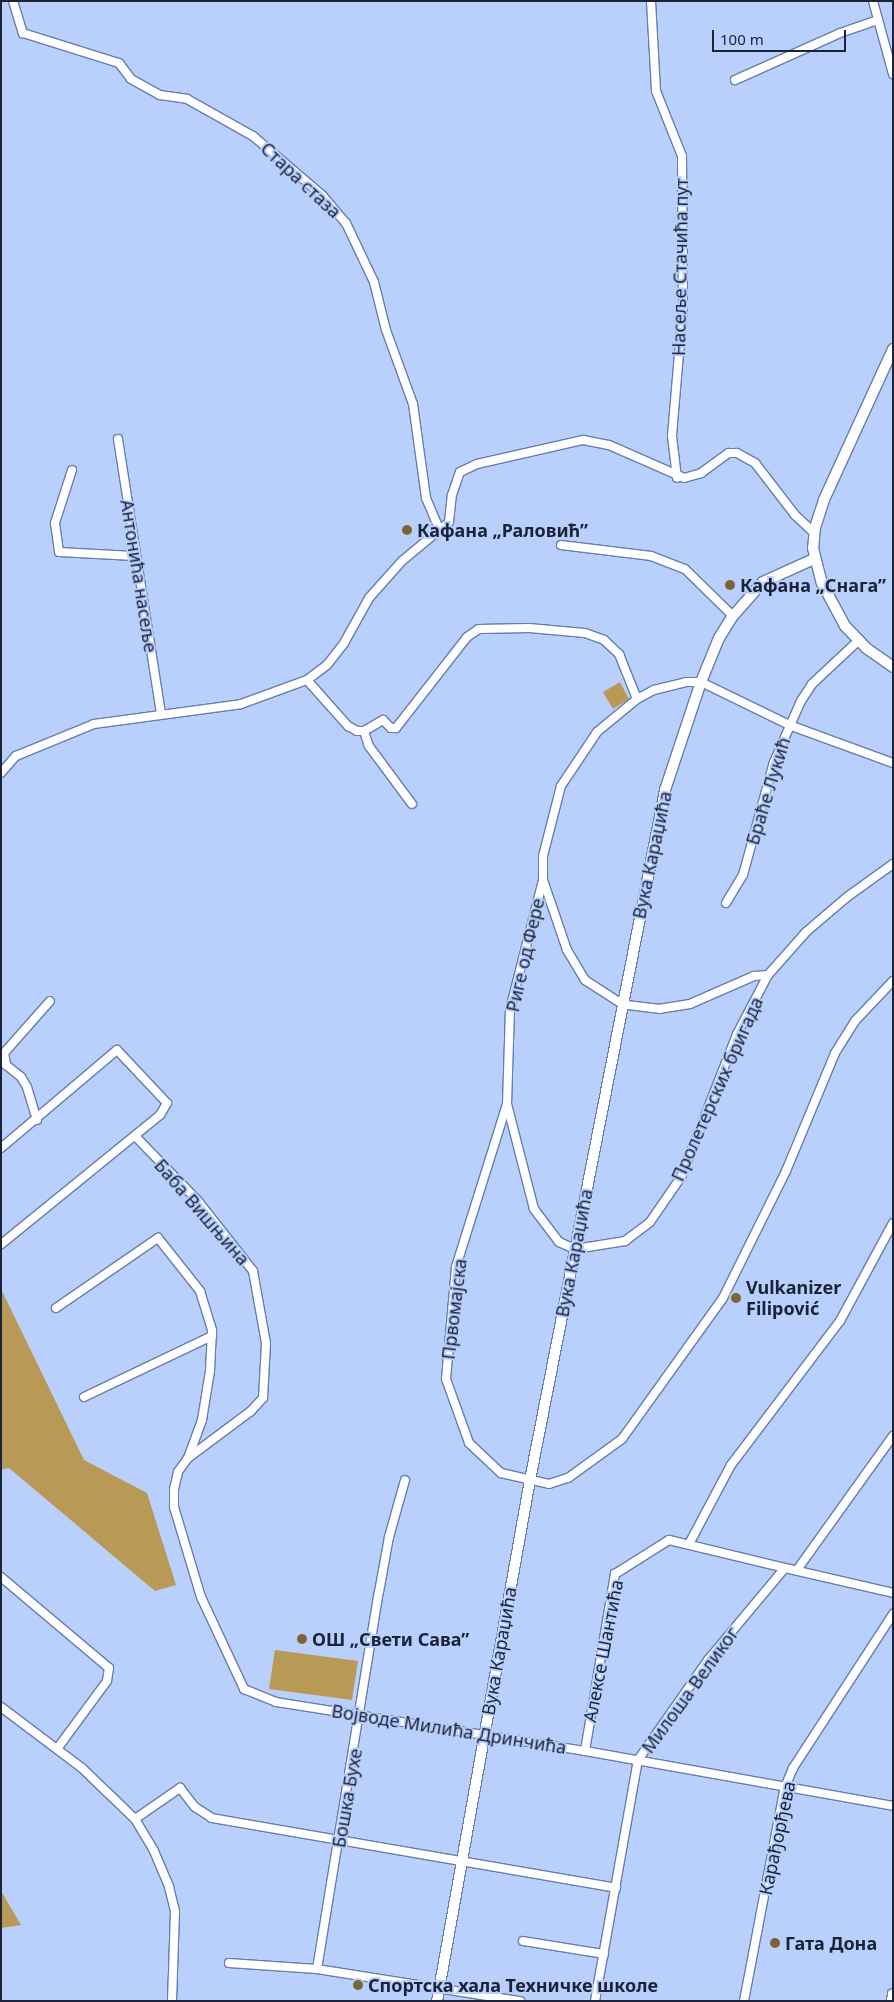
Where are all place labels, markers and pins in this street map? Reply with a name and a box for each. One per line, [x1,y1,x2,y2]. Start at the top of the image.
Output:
place label: Кафана „Раловић” [417,519,588,541]
marker: Кафана „Раловић” [401,524,413,536]
place label: Кафана „Снага” [740,574,886,596]
marker: Кафана „Снага” [724,579,736,591]
place label: Vulkanizer Filipović [746,1277,841,1320]
marker: Vulkanizer Filipović [730,1292,742,1304]
place label: ОШ „Свети Сава” [312,1628,469,1650]
marker: ОШ „Свети Сава” [296,1633,308,1645]
place label: Гата Дона [785,1932,877,1954]
marker: Гата Дона [769,1937,781,1949]
place label: Спортска хала Техничке школе [368,1974,658,1996]
marker: Спортска хала Техничке школе [352,1979,364,1991]

